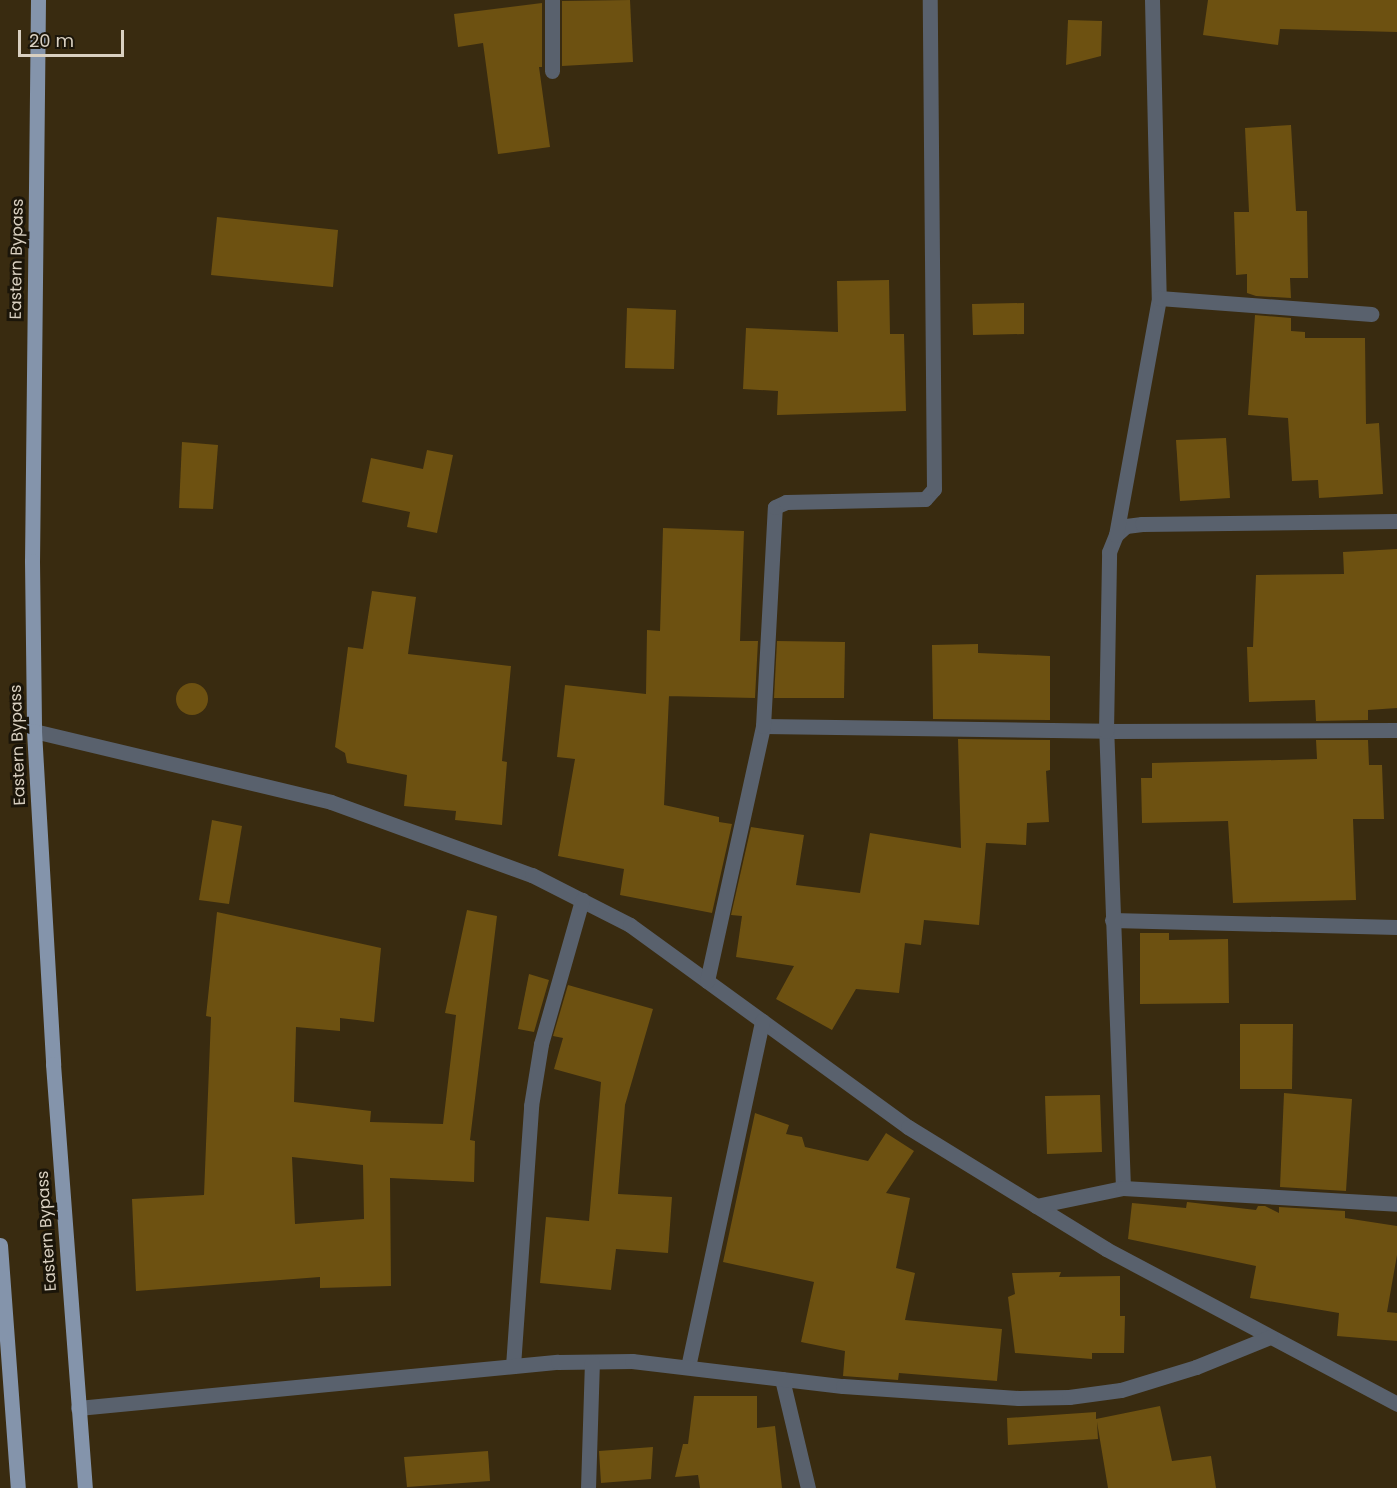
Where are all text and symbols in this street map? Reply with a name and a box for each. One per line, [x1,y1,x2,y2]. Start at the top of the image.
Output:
scale bar [21,18,128,56]
text: 20 m [29,28,74,53]
street label: Eastern Bypass [6,198,28,320]
street label: Eastern Bypass [6,684,30,806]
street label: Eastern Bypass [33,1170,61,1292]

